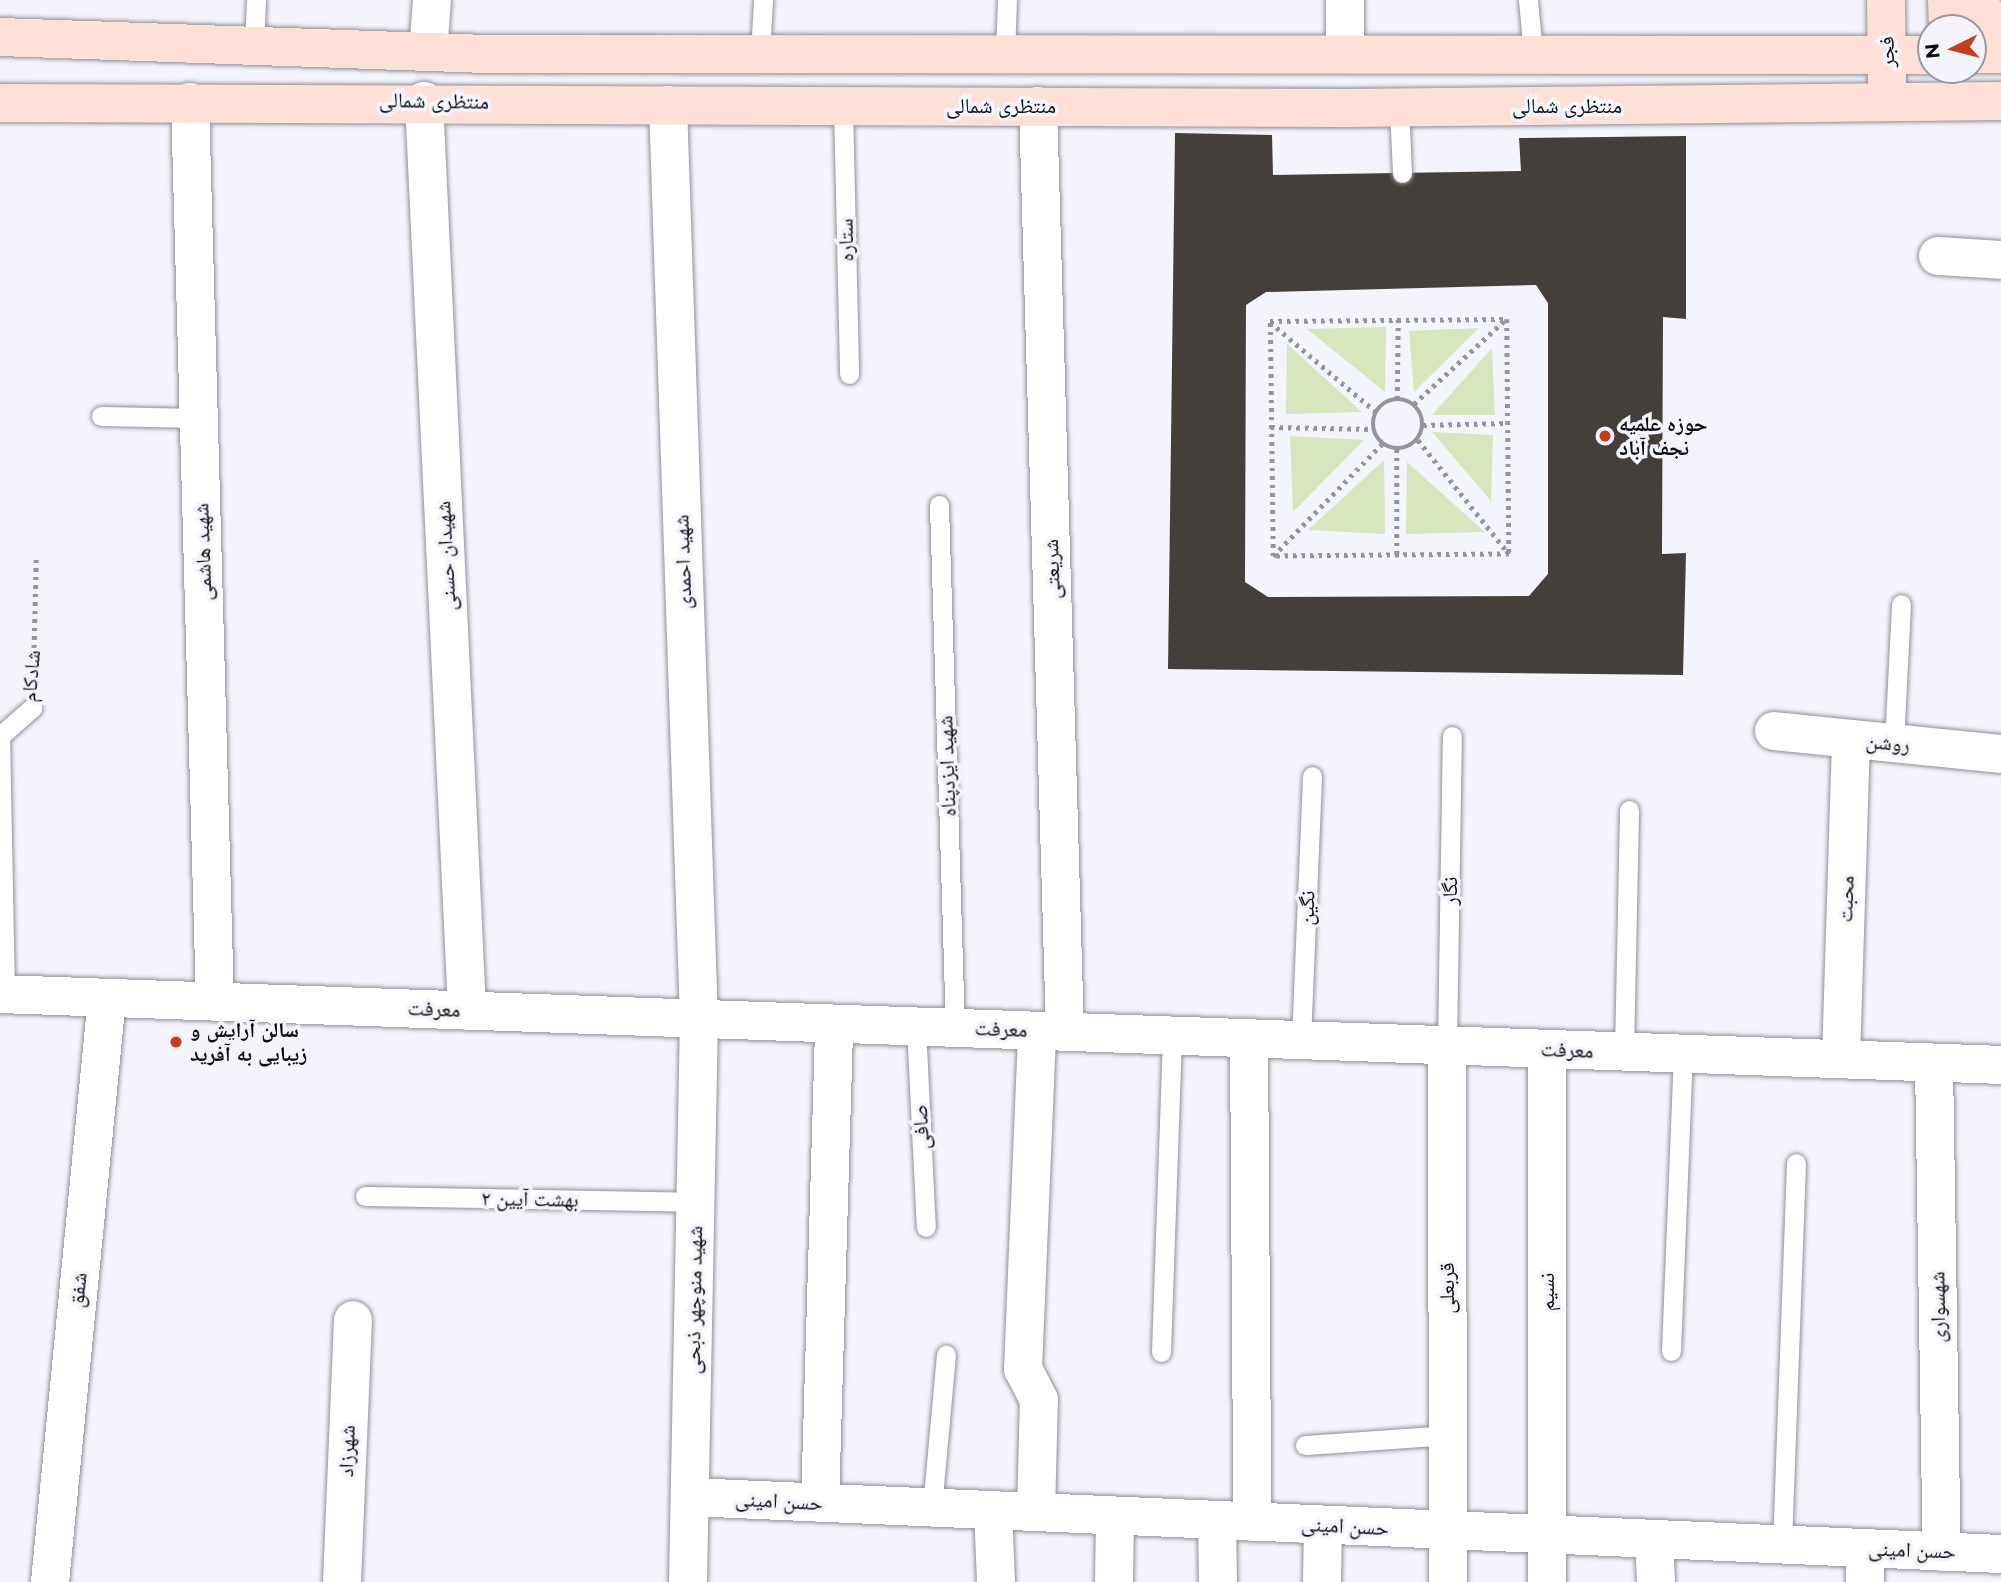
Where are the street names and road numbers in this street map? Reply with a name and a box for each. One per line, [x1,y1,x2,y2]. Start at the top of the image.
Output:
street label: فجر [1874,36,1900,68]
street label: منتظری شمالی [379,87,489,115]
street label: منتظری شمالی [946,93,1056,119]
street label: منتظری شمالی [1512,93,1622,119]
street label: ستاره [833,218,859,262]
street label: شهیدان حسنی [431,500,461,612]
street label: شهید هاشمی [189,503,217,601]
street label: شهید احمدی [669,514,697,610]
street label: شریعتی [1038,538,1066,600]
street label: شادکام [16,649,46,703]
street label: شهید ایزدپناه [933,715,961,817]
street label: روشن [1865,728,1911,758]
street label: محبت [1833,875,1859,923]
street label: نگار [1437,876,1463,906]
street label: نگین [1294,890,1320,926]
street label: معرفت [407,995,461,1023]
street label: معرفت [974,1015,1028,1043]
street label: معرفت [1540,1036,1594,1064]
street label: صافی [907,1104,935,1150]
street label: بهشت آیین ۲ [481,1186,579,1212]
street label: شهید منوچهر ذبحی [680,1225,708,1375]
street label: قربعلی [1434,1262,1460,1314]
street label: شفق [64,1271,92,1309]
street label: شهسواری [1925,1271,1951,1343]
street label: نسیم [1534,1273,1560,1311]
street label: شهرزاد [333,1425,361,1477]
street label: حسن امینی [735,1486,823,1516]
street label: حسن امینی [1301,1511,1389,1541]
street label: حسن امینی [1868,1536,1956,1564]

